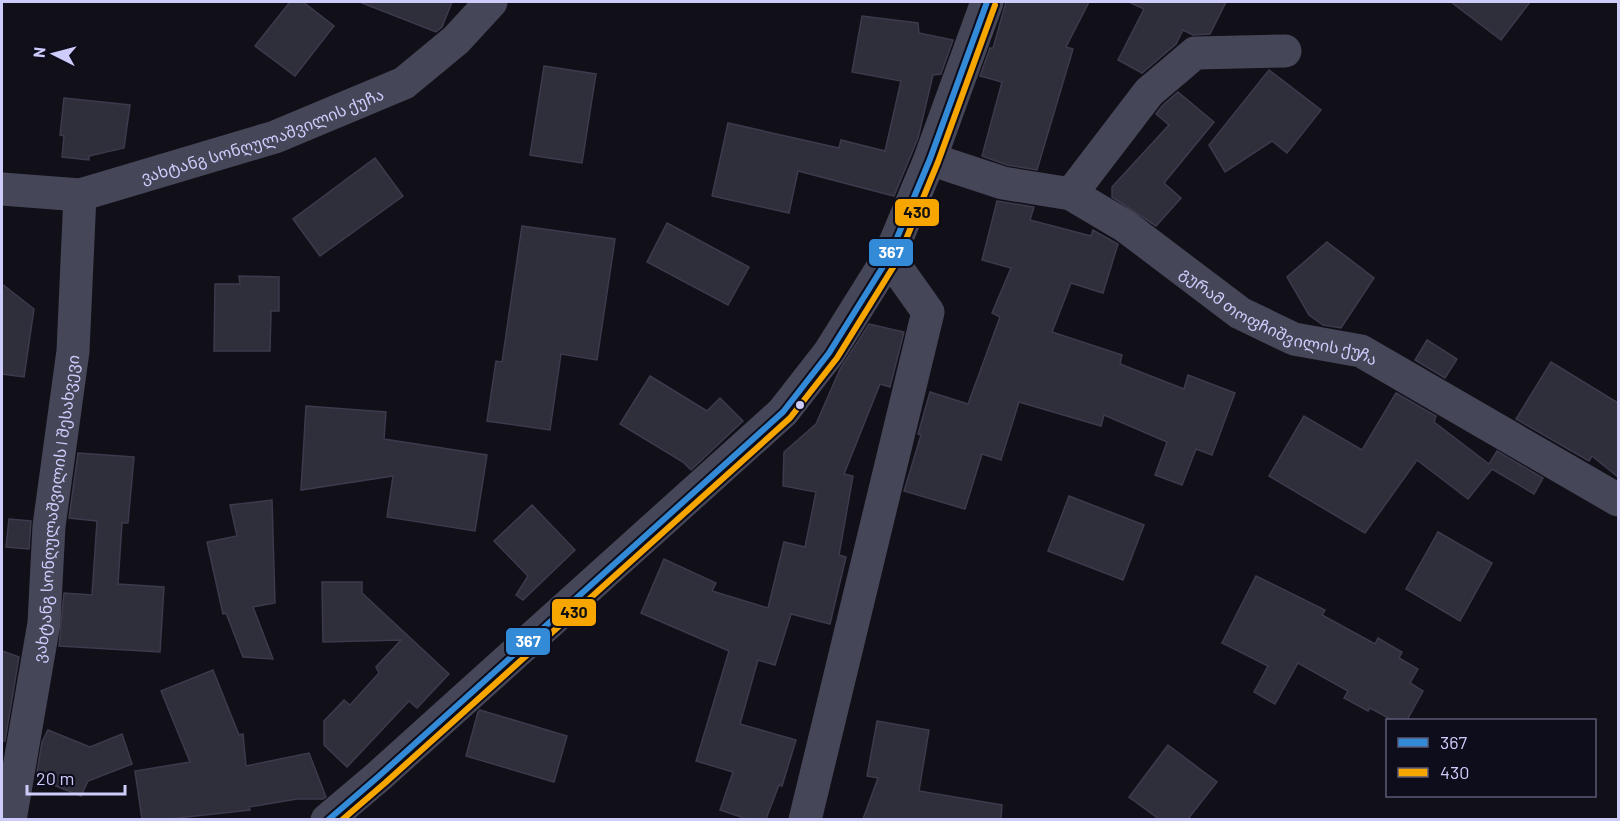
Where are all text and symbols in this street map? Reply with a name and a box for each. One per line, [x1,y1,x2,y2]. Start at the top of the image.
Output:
north arrow [24,24,84,84]
text: N [29,46,49,59]
street label: ვახტანგ სონღულაშვილის ქუჩა [138,83,386,187]
line badge: 430 [894,198,940,227]
text: 430 [903,202,931,221]
line badge: 367 [868,238,914,267]
text: 367 [878,242,904,261]
street label: გურამ თოფჩიშვილის ქუჩა [1177,262,1382,368]
street label: ვახტანგ სონღულაშვილის I შესახვევი [28,353,82,664]
unlabelled marker [794,399,806,411]
line badge: 430 [551,598,597,627]
text: 430 [560,602,588,621]
line badge: 367 [505,627,551,656]
text: 367 [515,631,541,650]
legend [1386,719,1596,797]
text: 367 [1440,731,1468,753]
scale bar [27,758,124,796]
text: 430 [1440,761,1469,783]
text: 20 m [36,767,74,789]

